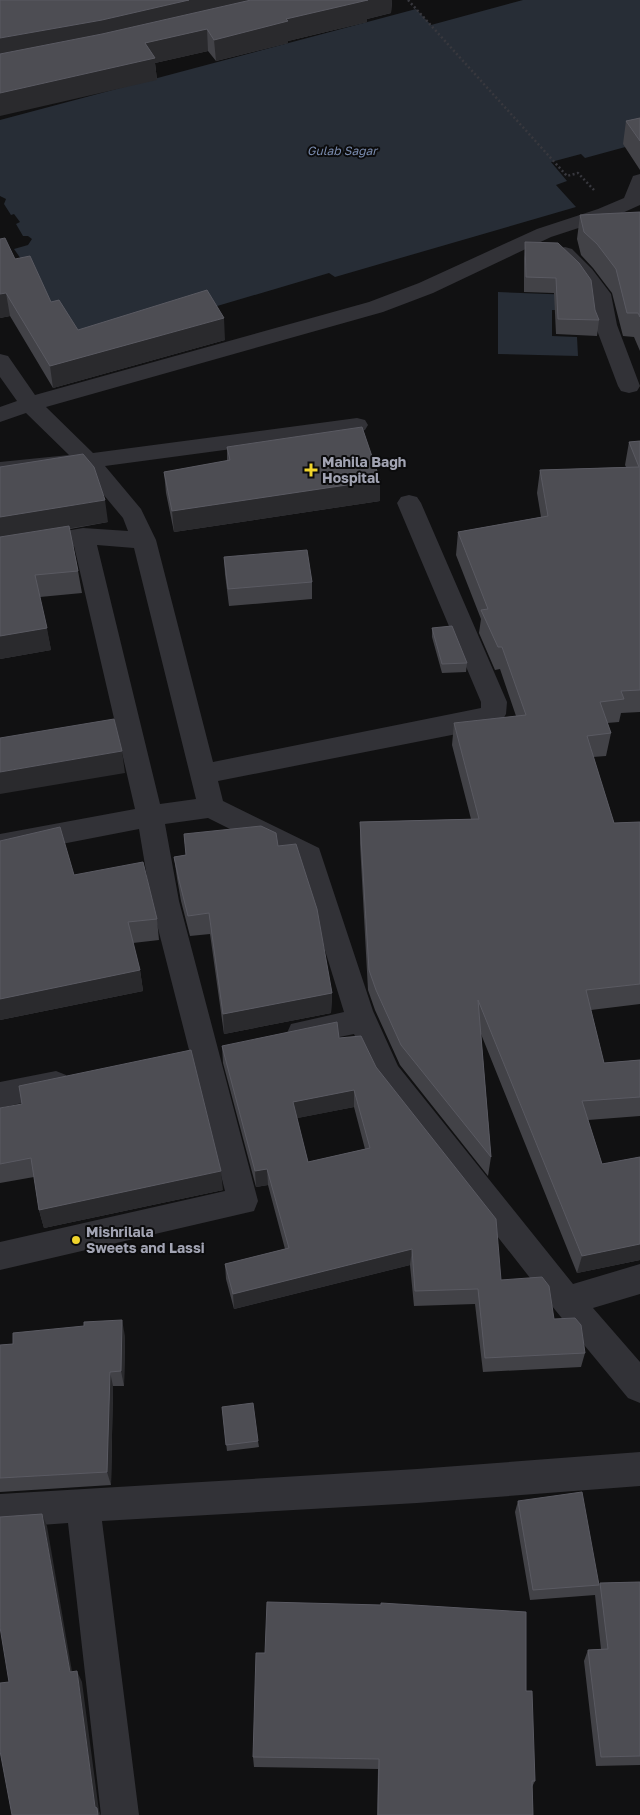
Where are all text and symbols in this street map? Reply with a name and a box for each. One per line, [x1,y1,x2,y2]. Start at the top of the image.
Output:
water label: Gulab Sagar [307,143,379,158]
place label: Mahila Bagh Hospital [322,453,406,486]
marker: Mahila Bagh Hospital [304,463,318,477]
place label: Mishrilala Sweets and Lassi [86,1223,205,1256]
marker: Mishrilala Sweets and Lassi [70,1234,82,1246]

